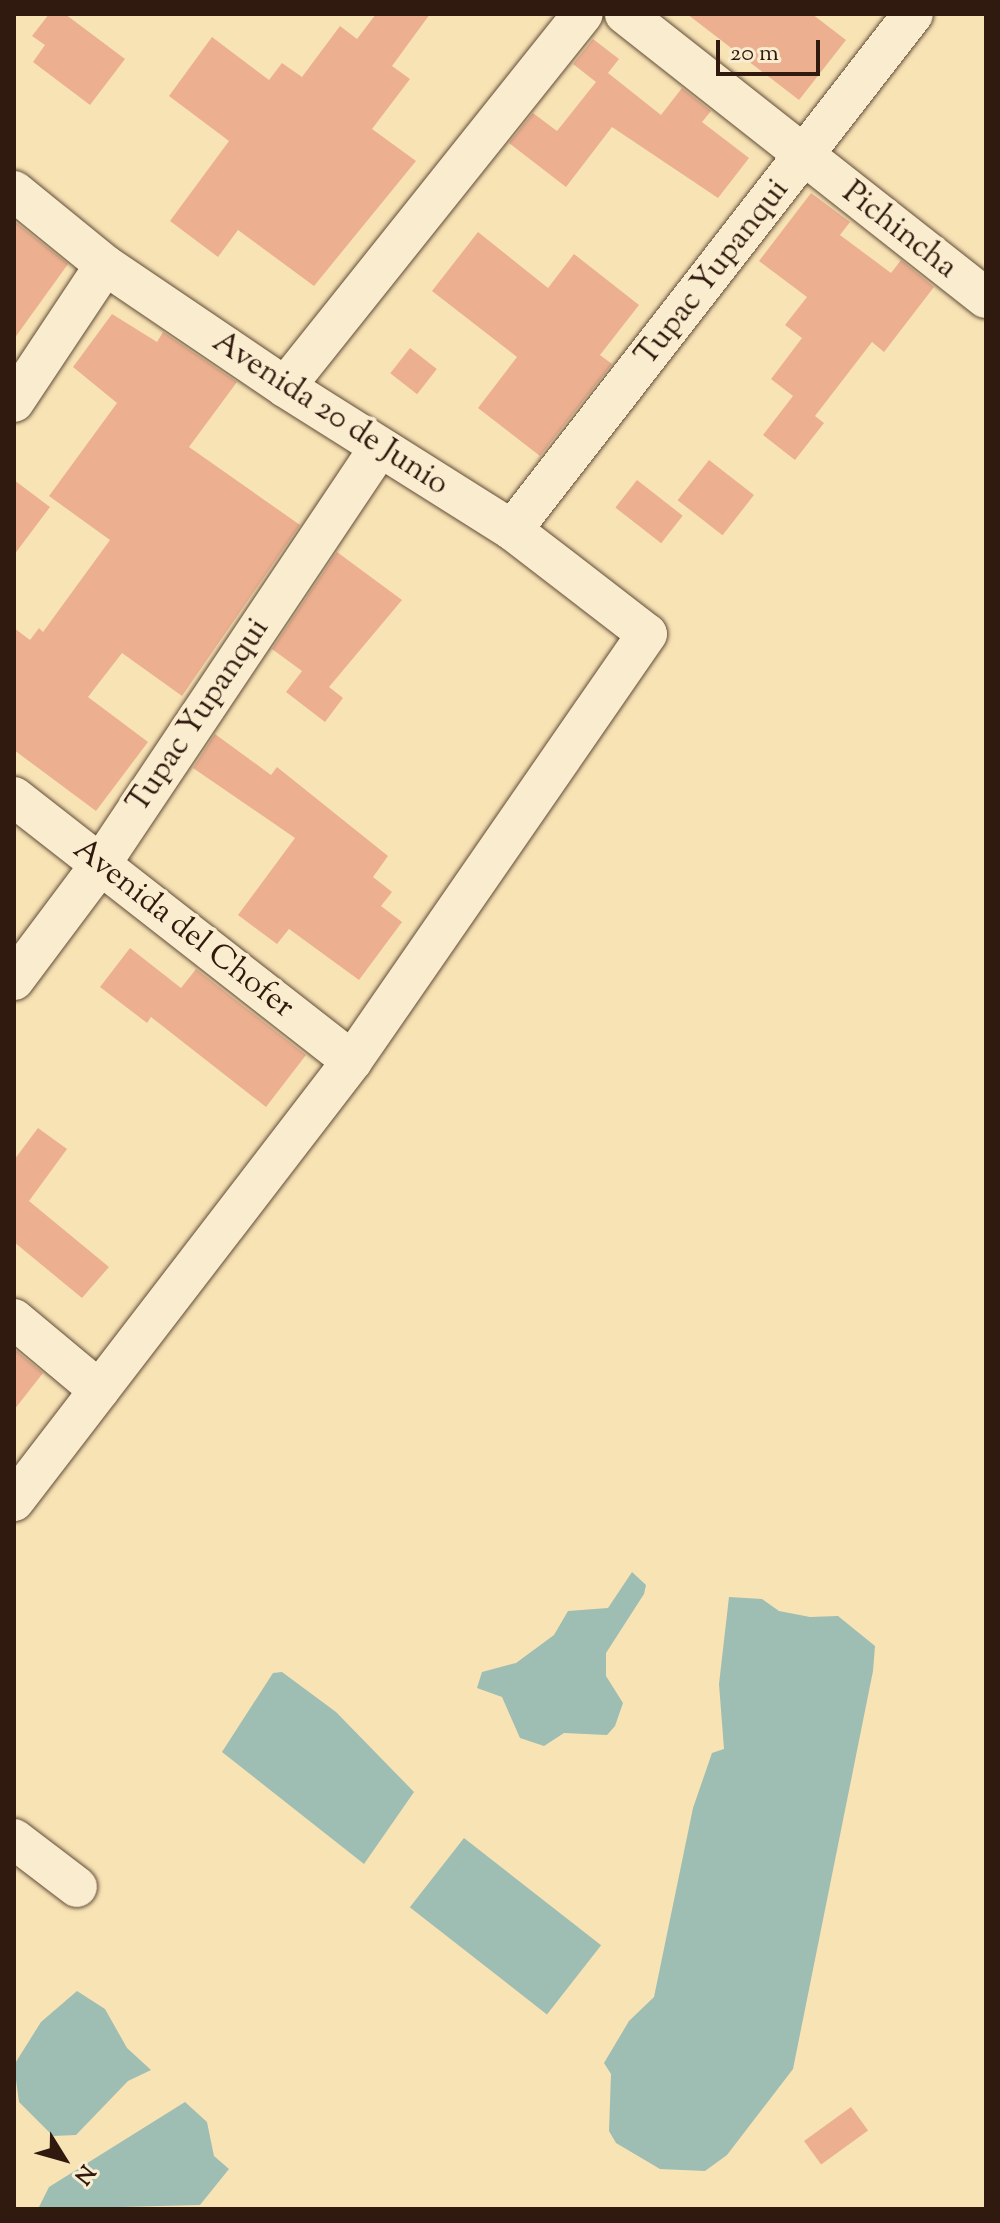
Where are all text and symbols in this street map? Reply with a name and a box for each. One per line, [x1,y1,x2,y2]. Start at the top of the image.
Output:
scale bar [720,24,824,74]
text: 20 m [730,37,779,71]
street label: Tupac Yupanqui [628,172,798,374]
street label: Pichincha [834,174,964,288]
street label: Avenida 20 de Junio [205,323,455,505]
street label: Tupac Yupanqui [120,611,278,821]
street label: Avenida del Chofer [65,831,301,1027]
north arrow [24,2119,104,2199]
text: N [65,2157,101,2190]

